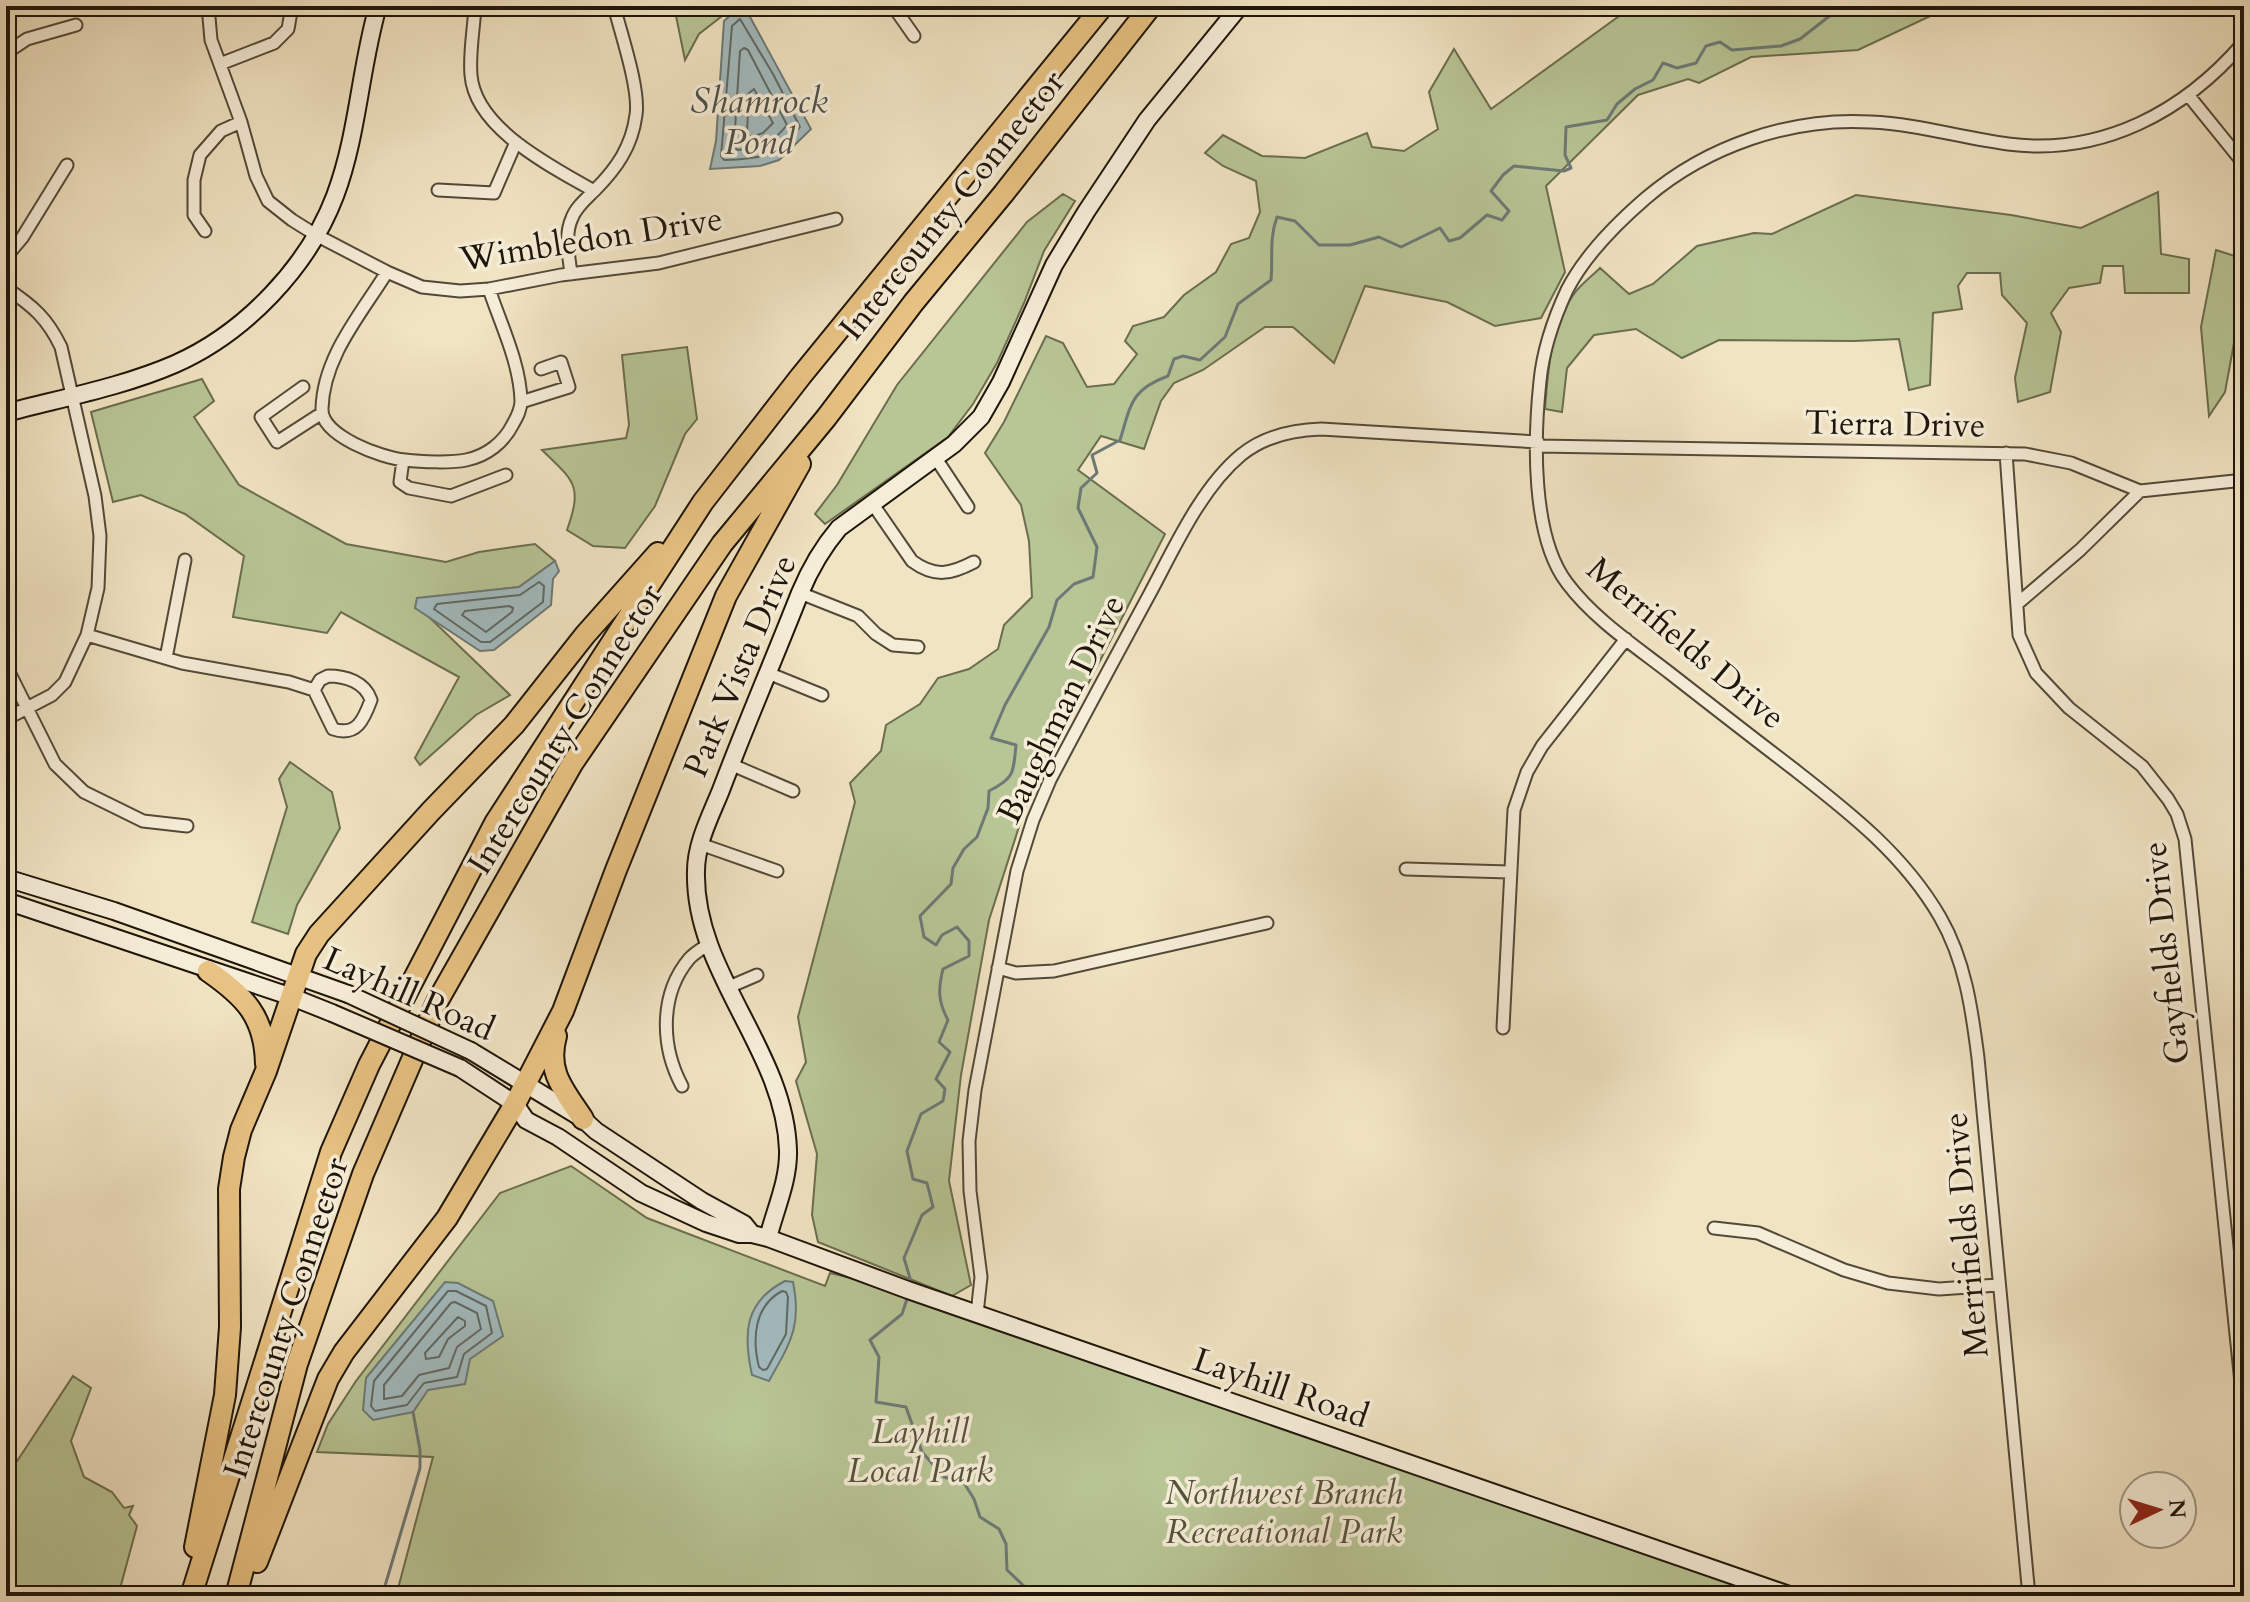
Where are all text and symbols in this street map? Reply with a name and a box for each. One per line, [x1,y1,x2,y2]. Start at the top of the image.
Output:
street label: Intercounty Connector [829,60,1076,350]
water label: Shamrock Pond [690,77,828,167]
street label: Wimbledon Drive [455,196,726,283]
street label: Tierra Drive [1804,399,1986,449]
street label: Merrifields Drive [1577,546,1795,740]
street label: Park Vista Drive [672,548,808,784]
street label: Intercounty Connector [457,574,674,883]
street label: Baughman Drive [986,587,1136,831]
street label: Gayfields Drive [2131,839,2201,1067]
street label: Layhill Road [316,936,502,1052]
street label: Merrifields Drive [1932,1111,2000,1359]
street label: Intercounty Connector [212,1151,360,1484]
street label: Layhill Road [1187,1337,1375,1439]
park label: Layhill Local Park [847,1409,993,1494]
park label: Northwest Branch Recreational Park [1165,1470,1403,1555]
north arrow [2118,1470,2198,1550]
text: N [2161,1498,2193,1519]

